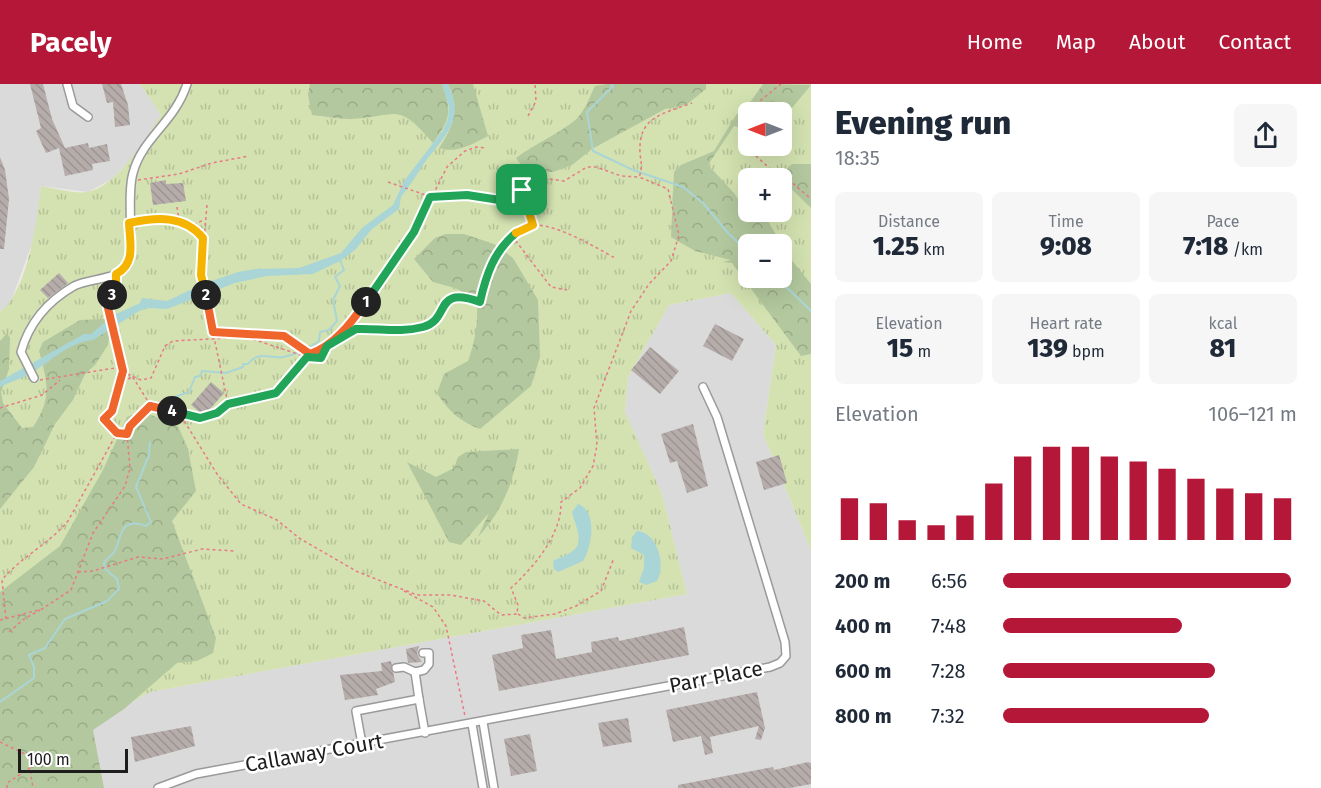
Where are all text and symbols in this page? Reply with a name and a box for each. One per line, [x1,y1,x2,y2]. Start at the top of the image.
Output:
text: Pacely [30,26,112,59]
text: Home [967,29,1023,55]
text: Map [1056,29,1096,55]
text: About [1129,29,1186,55]
text: Contact [1219,29,1291,55]
north arrow [738,102,792,156]
map controls [738,102,792,288]
text: Evening run [835,103,1011,143]
button: share [1234,104,1297,167]
text: 18:35 [835,146,880,170]
pin [496,164,547,215]
button: + [738,168,792,222]
icon: arrive [505,173,538,206]
text: Distance [878,212,940,231]
text: Time [1048,212,1084,231]
text: Pace [1206,212,1240,231]
text: 1.25 [873,231,919,262]
text: 9:08 [1040,231,1092,262]
text: 7:18 [1183,231,1228,262]
button: − [738,234,792,288]
text: km [919,240,945,259]
text: /km [1228,240,1263,259]
pin: 3 [97,280,127,310]
pin: 2 [191,280,221,310]
text: 3 [108,285,116,304]
text: 2 [202,285,210,304]
pin: 1 [351,287,381,317]
text: 1 [362,292,370,311]
text: Elevation [875,314,943,333]
text: Heart rate [1030,314,1102,333]
text: kcal [1209,314,1237,333]
text: 15 [887,333,913,364]
text: 139 [1027,333,1068,364]
text: 81 [1210,333,1236,364]
text: m [913,342,931,361]
text: bpm [1068,342,1105,361]
pin: 4 [157,396,187,426]
text: 4 [167,401,177,420]
text: Elevation [835,402,919,426]
text: 106–121 m [1208,402,1297,426]
text: 200 m [835,569,890,593]
text: 6:56 [931,569,967,593]
text: 400 m [835,614,891,638]
text: 7:48 [931,614,966,638]
street label: Parr Place [667,655,765,699]
text: 600 m [835,659,891,683]
text: 7:28 [931,659,966,683]
text: 800 m [835,704,892,728]
text: 7:32 [931,704,965,728]
street label: Callaway Court [243,728,385,778]
scale bar [18,746,128,774]
text: 100 m [27,750,70,769]

